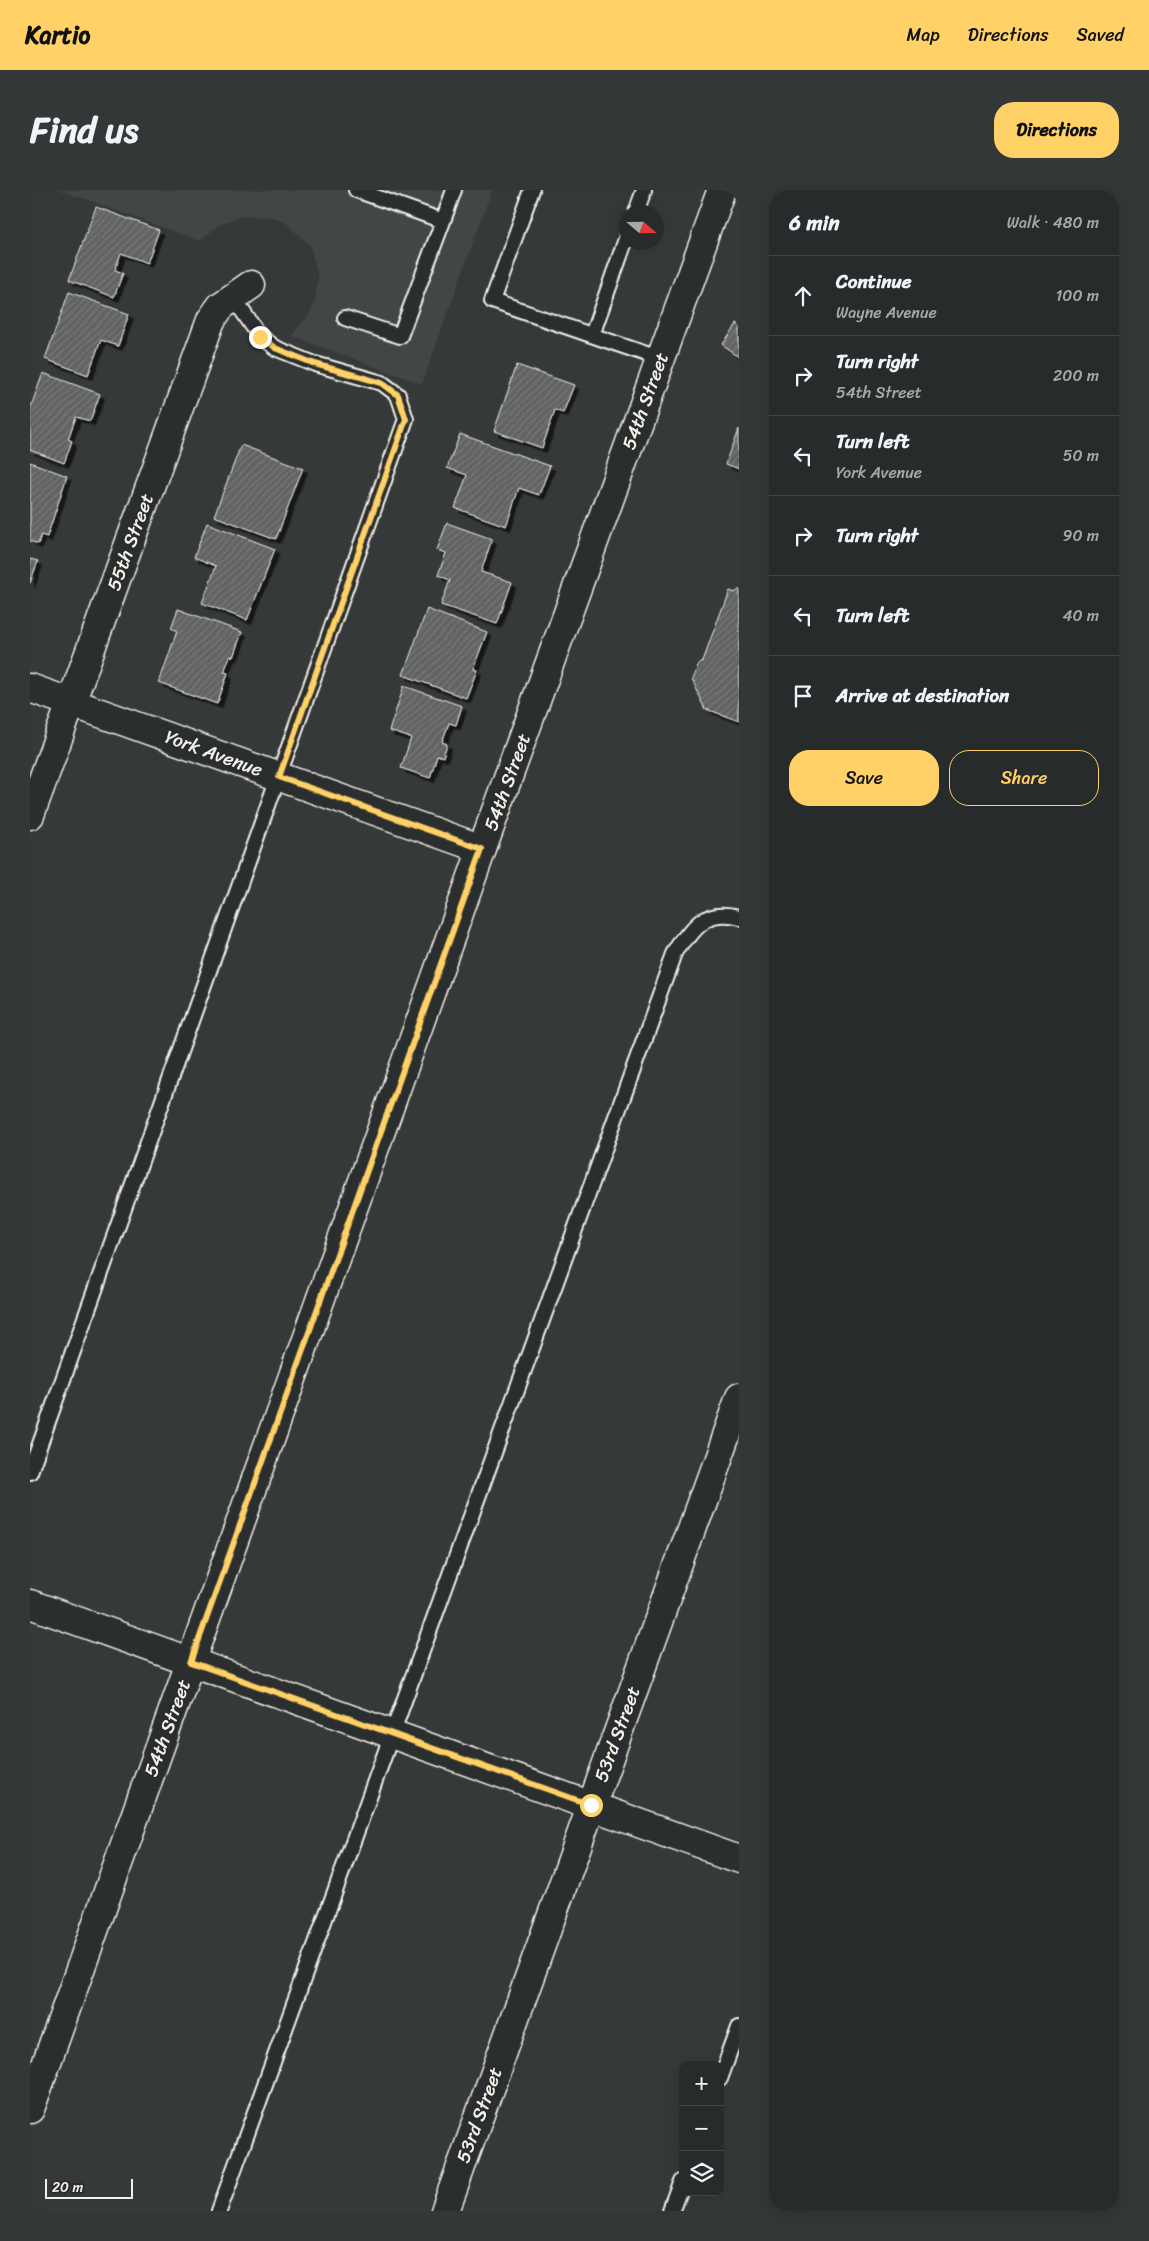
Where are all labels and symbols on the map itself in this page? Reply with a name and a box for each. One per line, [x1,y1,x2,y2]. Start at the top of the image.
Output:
north arrow [619,205,664,250]
route end [249,326,272,349]
street label: 54th Street [612,347,678,455]
street label: 55th Street [97,489,163,595]
street label: York Avenue [160,720,268,786]
street label: 54th Street [474,728,540,836]
street label: 54th Street [134,1674,200,1782]
street label: 53rd Street [584,1681,650,1787]
route start [580,1794,603,1817]
street label: 53rd Street [446,2062,512,2168]
scale bar [45,2176,132,2199]

